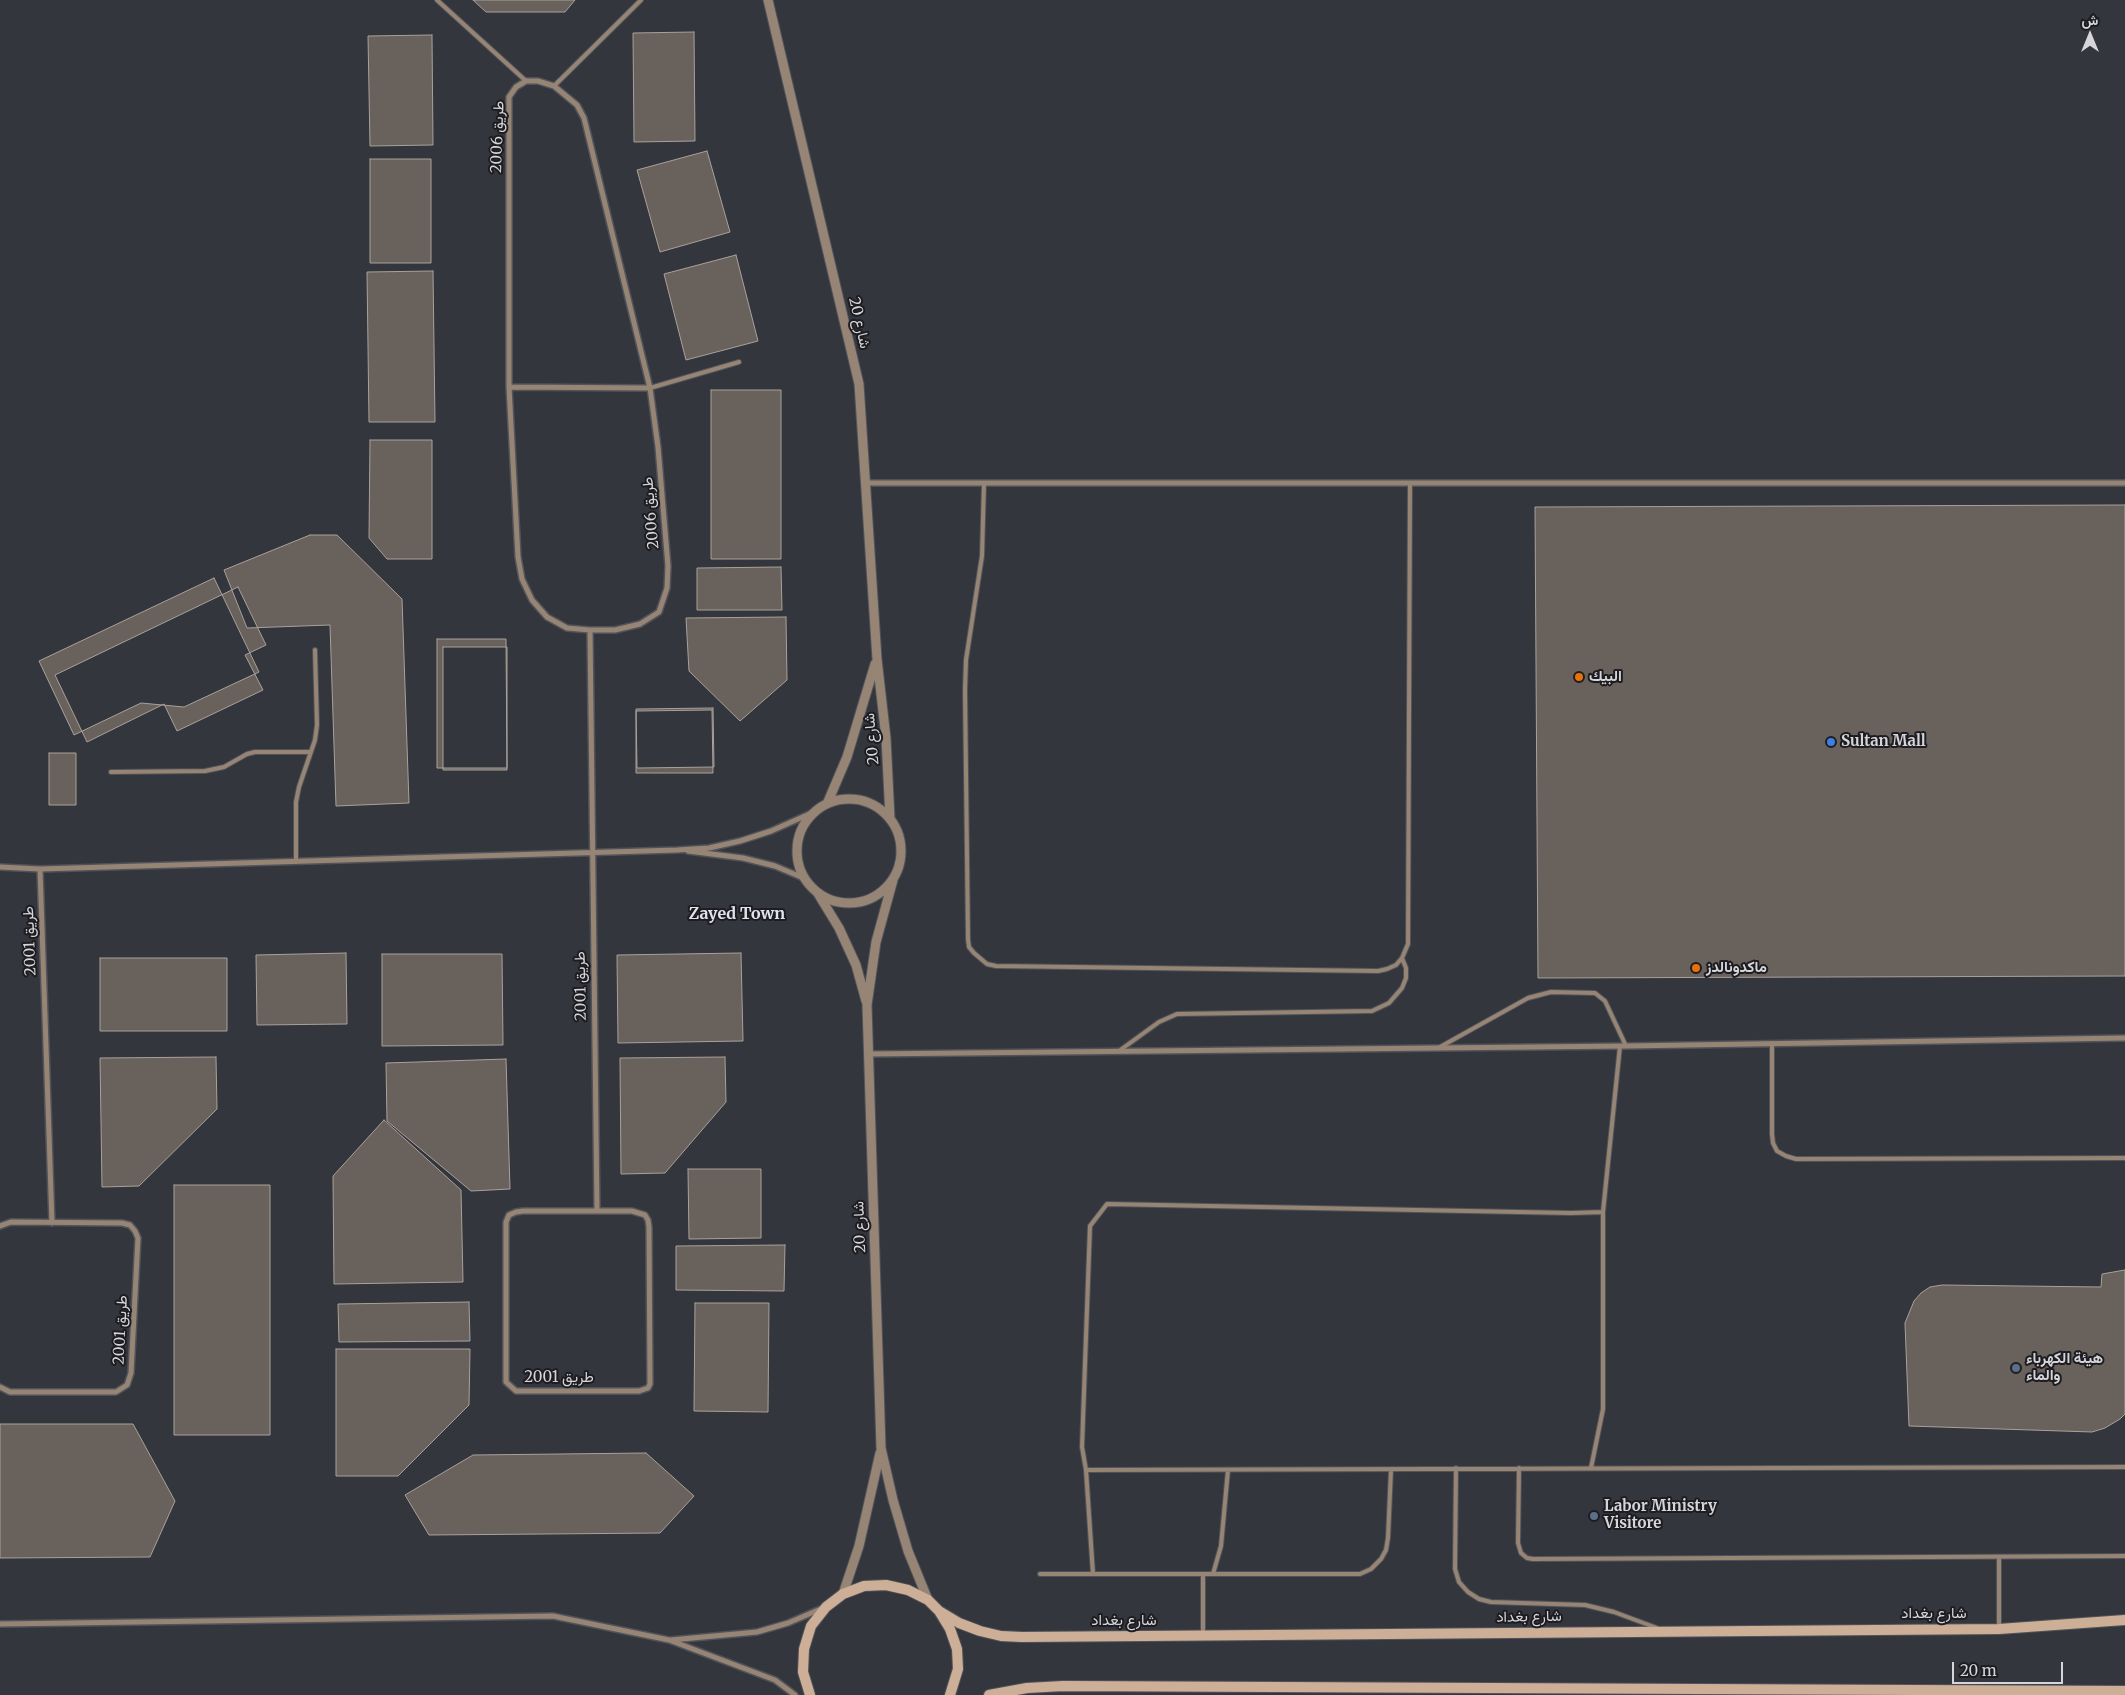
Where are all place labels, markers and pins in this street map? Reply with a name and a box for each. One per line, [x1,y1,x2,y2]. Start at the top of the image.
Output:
place label: البيك [1589,668,1622,686]
marker: البيك [1573,671,1585,683]
place label: Sultan Mall [1841,733,1926,751]
marker: Sultan Mall [1825,736,1837,748]
place label: ماكدونالدز [1706,959,1767,977]
marker: ماكدونالدز [1690,962,1702,974]
place label: هيئة الكهرباء والماء [2026,1350,2103,1385]
marker: هيئة الكهرباء والماء [2010,1362,2022,1374]
place label: Labor Ministry Visitore [1604,1498,1717,1533]
marker: Labor Ministry Visitore [1588,1510,1600,1522]

